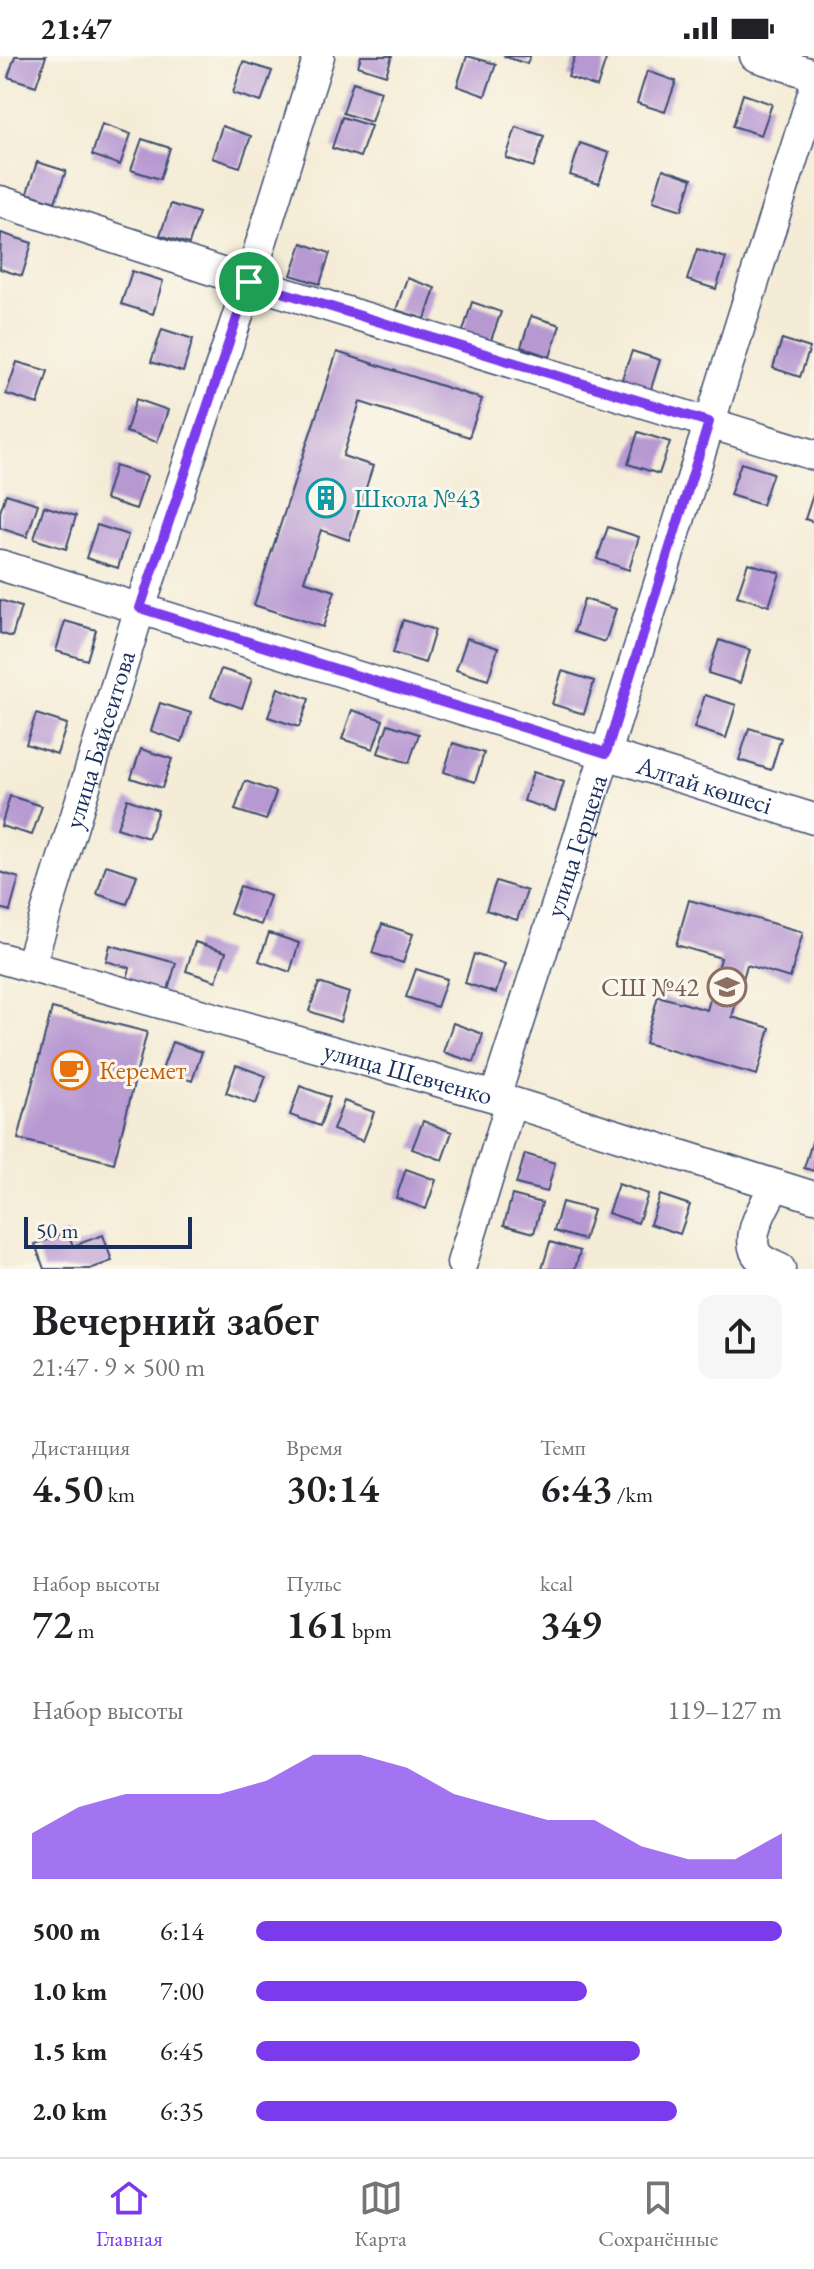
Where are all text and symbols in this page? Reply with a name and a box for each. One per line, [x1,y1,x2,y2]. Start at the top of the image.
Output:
text: 21:47 [40,9,112,48]
pin [215,248,283,316]
icon: arrive [227,260,271,304]
building icon: Школа №43 [305,477,347,519]
place label: Школа №43 [354,481,481,515]
street label: улица Байсеитова [56,646,143,832]
street label: Алтай көшесі [632,747,776,822]
street label: улица Герцена [537,769,615,921]
school or university icon: СШ №42 [706,966,748,1008]
place label: СШ №42 [601,970,700,1004]
street label: улица Шевченко [320,1033,497,1113]
cafe icon: Керемет [50,1049,92,1091]
place label: Керемет [99,1053,187,1087]
scale bar [24,1213,192,1249]
text: 50 m [36,1216,79,1245]
text: Вечерний забег [32,1291,319,1348]
button: share [698,1295,782,1379]
text: 21:47 · 9 × 500 m [32,1350,205,1384]
text: Дистанция [32,1433,130,1462]
text: Время [286,1433,343,1462]
text: Темп [540,1433,586,1462]
text: 4.50 [32,1462,103,1514]
text: 30:14 [286,1462,379,1514]
text: 6:43 [540,1462,612,1514]
text: km [103,1480,135,1509]
text: /km [612,1480,653,1509]
text: Набор высоты [32,1569,160,1598]
text: Пульс [286,1569,342,1598]
text: kcal [540,1569,573,1598]
text: 72 [32,1598,73,1650]
text: 161 [286,1598,348,1650]
text: 349 [540,1598,602,1650]
text: m [73,1616,95,1645]
text: bpm [348,1616,392,1645]
text: Набор высоты [32,1693,183,1727]
text: 119–127 m [667,1693,782,1727]
text: 500 m [32,1914,100,1948]
text: 6:14 [160,1914,204,1948]
text: 1.0 km [32,1974,107,2008]
text: 7:00 [160,1974,204,2008]
text: 1.5 km [32,2034,107,2068]
text: 6:45 [160,2034,204,2068]
text: 2.0 km [32,2094,107,2128]
text: 6:35 [160,2094,204,2128]
tab: Главная [96,2176,163,2253]
tab: Карта [354,2176,407,2253]
tab: Сохранённые [598,2176,718,2253]

